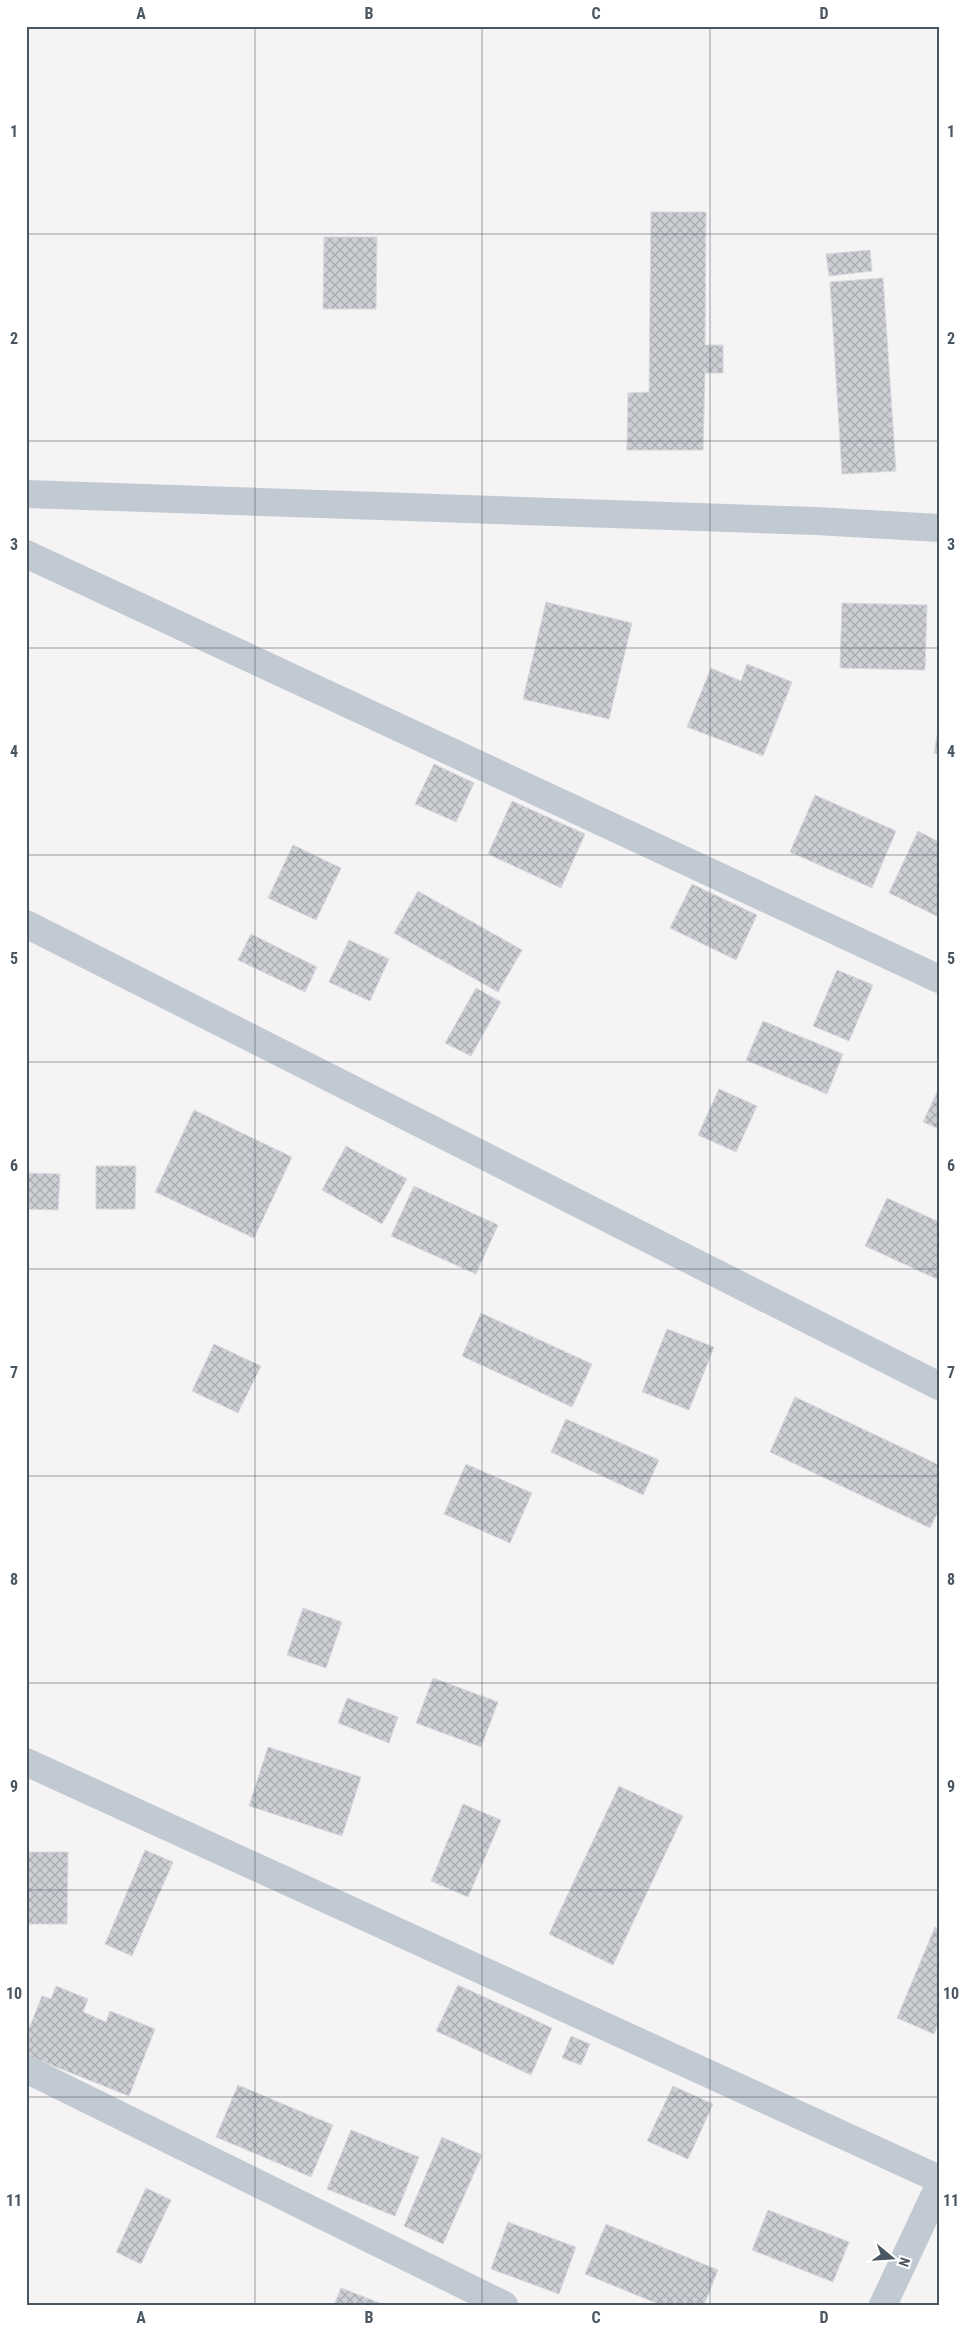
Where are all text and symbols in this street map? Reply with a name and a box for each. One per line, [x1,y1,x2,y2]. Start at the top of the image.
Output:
text: A [136,4,146,23]
text: B [365,4,374,23]
text: C [591,4,601,23]
text: D [819,4,829,23]
text: 1 [10,122,18,141]
text: 1 [947,122,955,141]
text: 2 [10,329,18,348]
text: 2 [947,329,955,348]
text: 3 [10,535,18,554]
text: 3 [947,535,955,554]
text: 4 [10,742,18,761]
text: 4 [947,742,955,761]
text: 5 [10,949,18,968]
text: 5 [947,949,955,968]
text: 6 [10,1156,18,1175]
text: 6 [947,1156,955,1175]
text: 7 [10,1363,18,1382]
text: 7 [947,1363,955,1382]
text: 8 [10,1570,18,1589]
text: 8 [947,1570,955,1589]
text: 9 [10,1777,18,1796]
text: 9 [947,1777,955,1796]
text: 10 [6,1984,22,2003]
text: 10 [943,1984,959,2003]
text: 11 [6,2191,22,2210]
text: 11 [943,2191,959,2210]
north arrow [868,2234,918,2284]
text: N [895,2255,913,2269]
text: A [136,2308,146,2327]
text: B [365,2308,374,2327]
text: C [591,2308,601,2327]
text: D [819,2308,829,2327]

